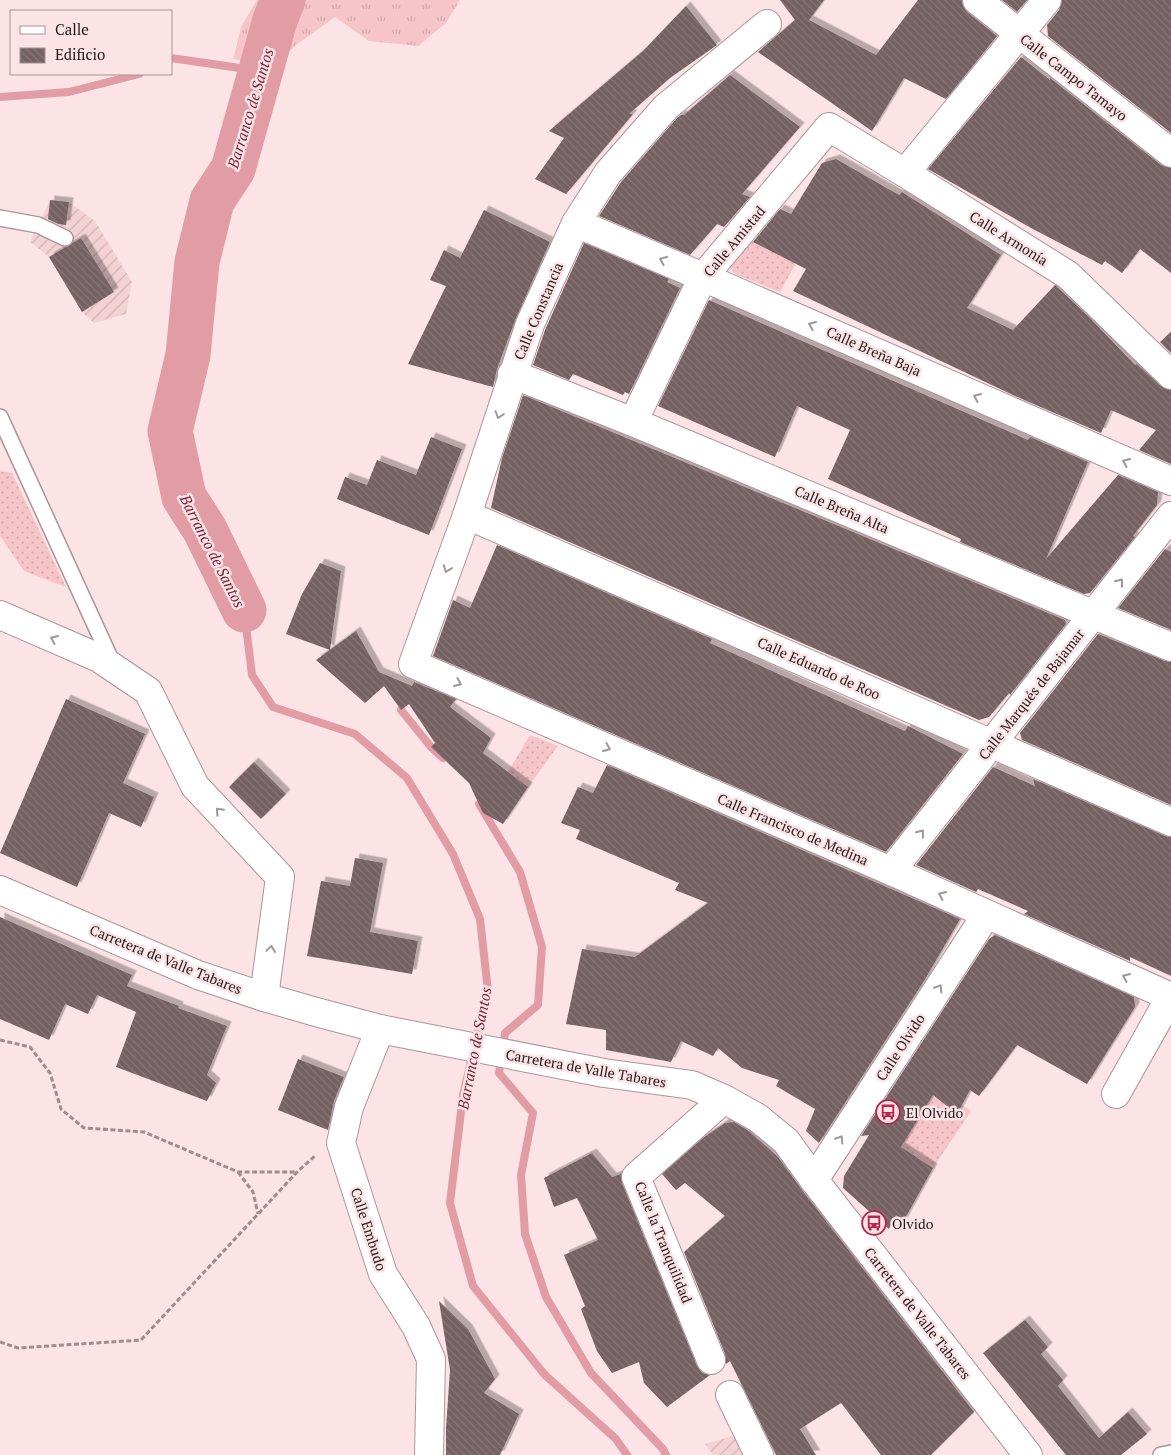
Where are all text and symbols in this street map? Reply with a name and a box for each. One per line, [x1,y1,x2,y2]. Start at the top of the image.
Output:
legend [10,10,172,75]
text: Calle [55,19,89,39]
street label: Calle Campo Tamayo [1016,29,1132,125]
text: Edificio [55,44,105,64]
water label: Barranco de Santos [222,46,278,171]
street label: Calle Amistad [699,202,769,280]
street label: Calle Armonía [966,206,1052,270]
one-way arrow [659,256,668,267]
street label: Calle Constancia [509,259,567,363]
one-way arrow [808,320,817,331]
street label: Calle Breña Baja [824,322,924,380]
one-way arrow [973,392,982,403]
one-way arrow [495,410,505,418]
one-way arrow [1122,457,1131,468]
street label: Calle Breña Alta [792,481,892,537]
water label: Barranco de Santos [175,490,250,611]
one-way arrow [443,564,453,572]
one-way arrow [1114,579,1122,588]
street label: Calle Marqués de Bajamar [974,624,1089,763]
street label: Calle Eduardo de Roo [755,632,884,704]
one-way arrow [50,634,59,645]
one-way arrow [453,676,462,687]
one-way arrow [602,741,611,752]
street label: Calle Francisco de Medina [715,789,871,869]
one-way arrow [216,808,225,817]
one-way arrow [916,830,924,839]
one-way arrow [938,891,947,901]
street label: Carretera de Valle Tabares [87,920,245,998]
one-way arrow [265,944,275,953]
one-way arrow [1122,973,1131,983]
one-way arrow [933,984,942,994]
water label: Barranco de Santos [452,985,496,1112]
street label: Calle Olvido [871,1010,929,1084]
street label: Carretera de Valle Tabares [504,1045,668,1091]
bus stop icon: El Olvido [875,1099,901,1125]
place label: El Olvido [906,1103,963,1122]
one-way arrow [834,1135,844,1144]
street label: Calle la Tranquilidad [631,1178,697,1306]
street label: Calle Embudo [347,1185,391,1273]
bus stop icon: Olvido [861,1210,887,1236]
place label: Olvido [892,1214,934,1233]
street label: Carretera de Valle Tabares [860,1243,976,1383]

